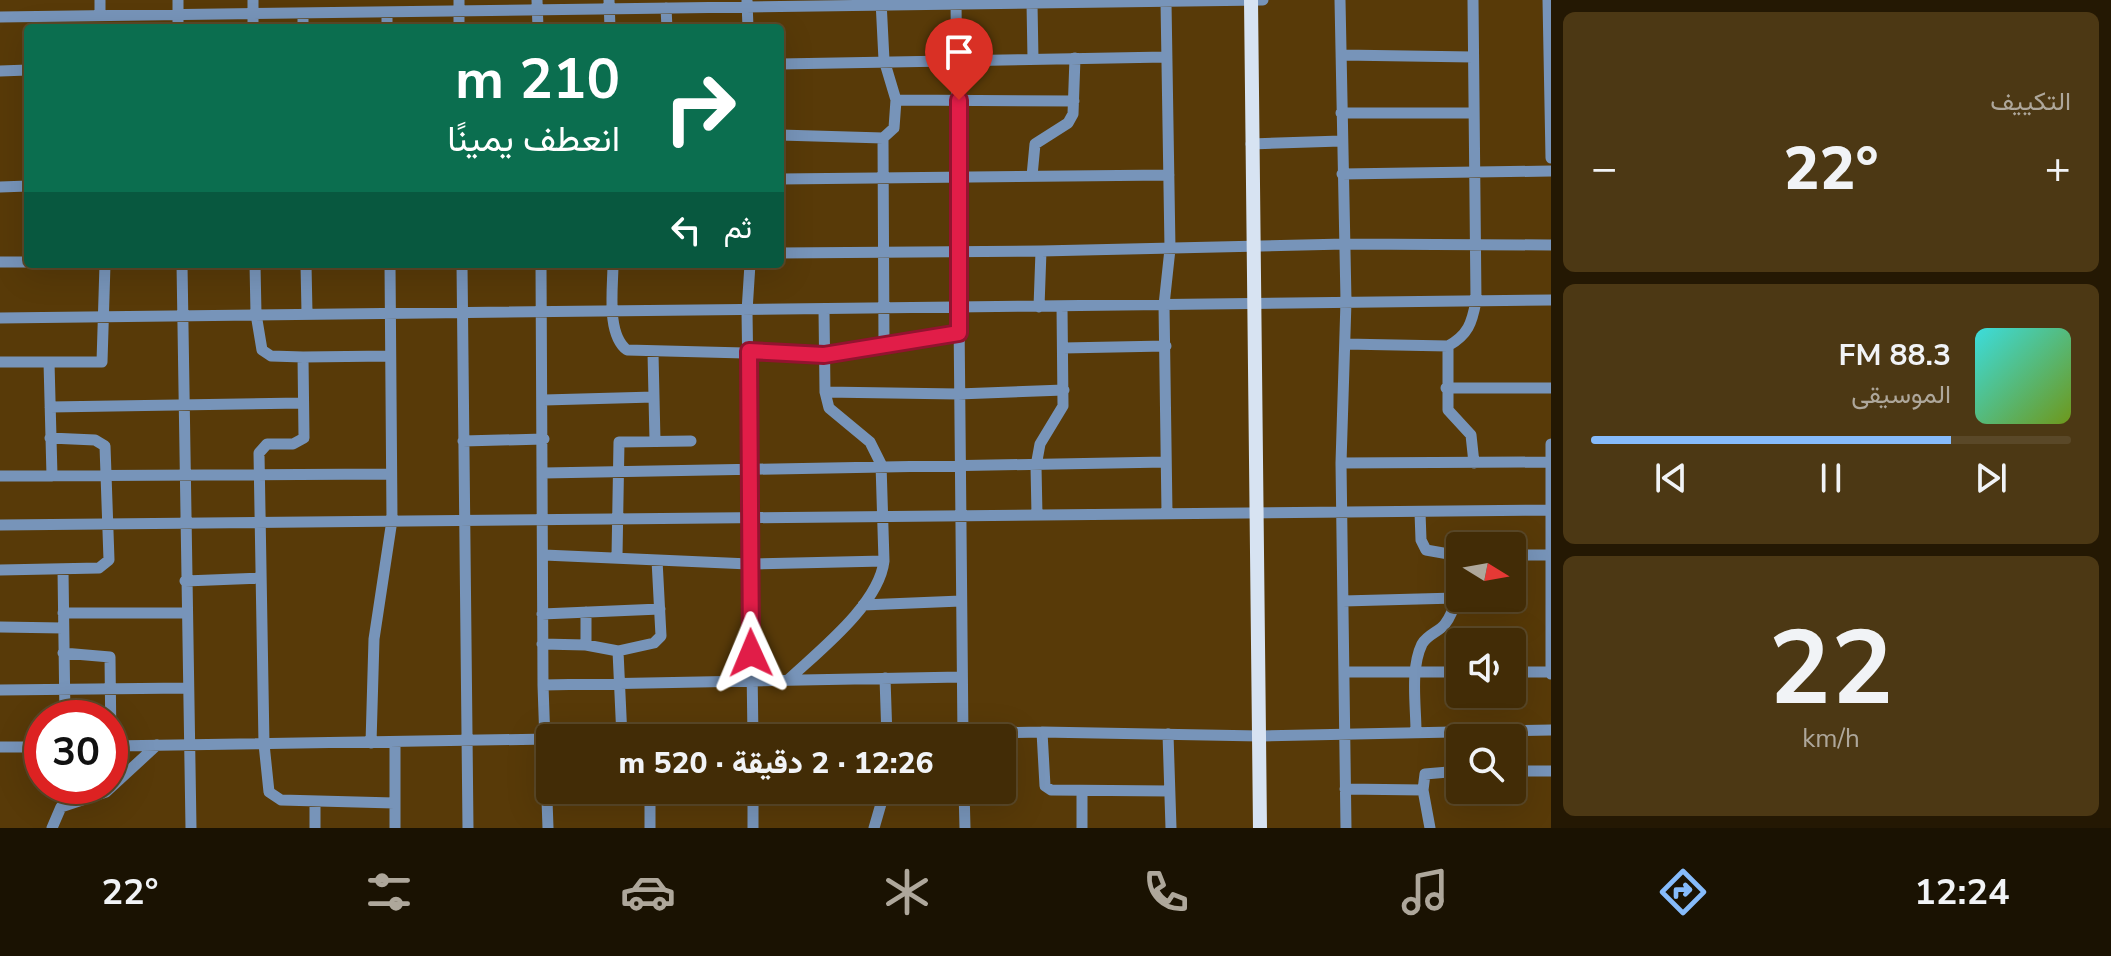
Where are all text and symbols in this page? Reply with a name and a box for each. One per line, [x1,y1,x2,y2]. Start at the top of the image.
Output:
pin [925,18,993,100]
icon: arrive [937,30,981,74]
text: 210 m [455,41,620,118]
icon: right [648,56,752,160]
text: التكييف [1990,84,2071,119]
text: انعطف يمينًا [447,115,620,164]
text: 22° [1783,128,1879,210]
text: − [1591,139,1617,199]
text: + [2045,139,2071,199]
icon: left [664,208,708,252]
text: ثم [724,208,752,249]
text: 88.3 FM [1839,335,1951,376]
text: الموسيقى [1851,377,1951,412]
icon: previous [1649,456,1693,500]
icon: pause [1809,456,1853,500]
icon: next [1969,456,2013,500]
north arrow [1446,532,1526,612]
map controls [1446,532,1526,804]
text: 22 [1769,598,1893,740]
position arrow [709,611,793,695]
button: sound [1446,628,1526,708]
speed limit sign: 30 [24,700,128,804]
text: km/h [1802,721,1860,756]
button: search [1446,724,1526,804]
text: 12:26 · 2 دقيقة · 520 m [618,743,934,784]
icon: filters [361,864,417,920]
icon: car [620,864,676,920]
icon: climate [879,864,935,920]
icon: phone [1138,864,1194,920]
icon: music [1397,864,1453,920]
icon: directions [1655,864,1711,920]
text: 22° [101,868,158,917]
text: 12:24 [1914,868,2010,917]

